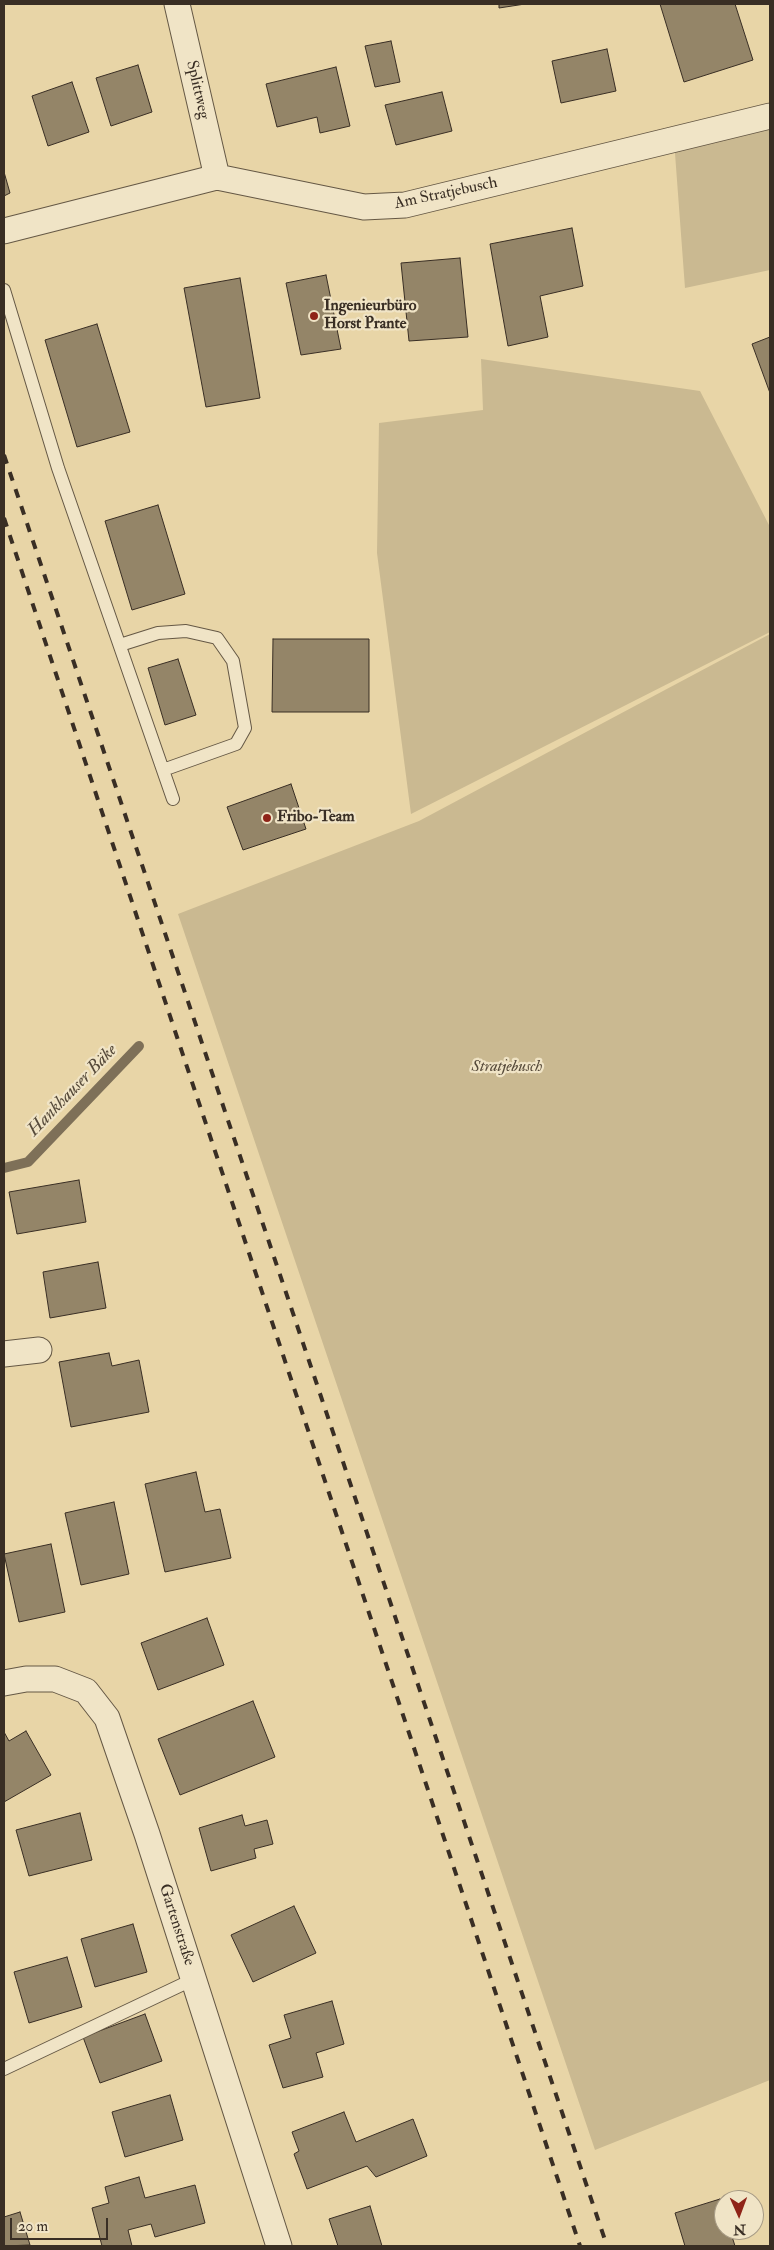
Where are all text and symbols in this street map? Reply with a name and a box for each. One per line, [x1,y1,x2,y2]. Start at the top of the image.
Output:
street label: Splittweg [181,59,213,121]
street label: Am Stratjebusch [393,174,499,214]
place label: Ingenieurbüro Horst Prante [324,297,416,335]
marker: Ingenieurbüro Horst Prante [308,310,320,322]
place label: Fribo-Team [277,808,355,828]
marker: Fribo-Team [261,812,273,824]
water label: Hankhauser Bäke [24,1040,122,1142]
park label: Stratjebusch [472,1058,542,1078]
street label: Gartenstraße [154,1882,198,1968]
north arrow [714,2190,764,2240]
scale bar [12,2208,110,2240]
text: 20 m [18,2217,48,2236]
text: N [733,2221,746,2238]

